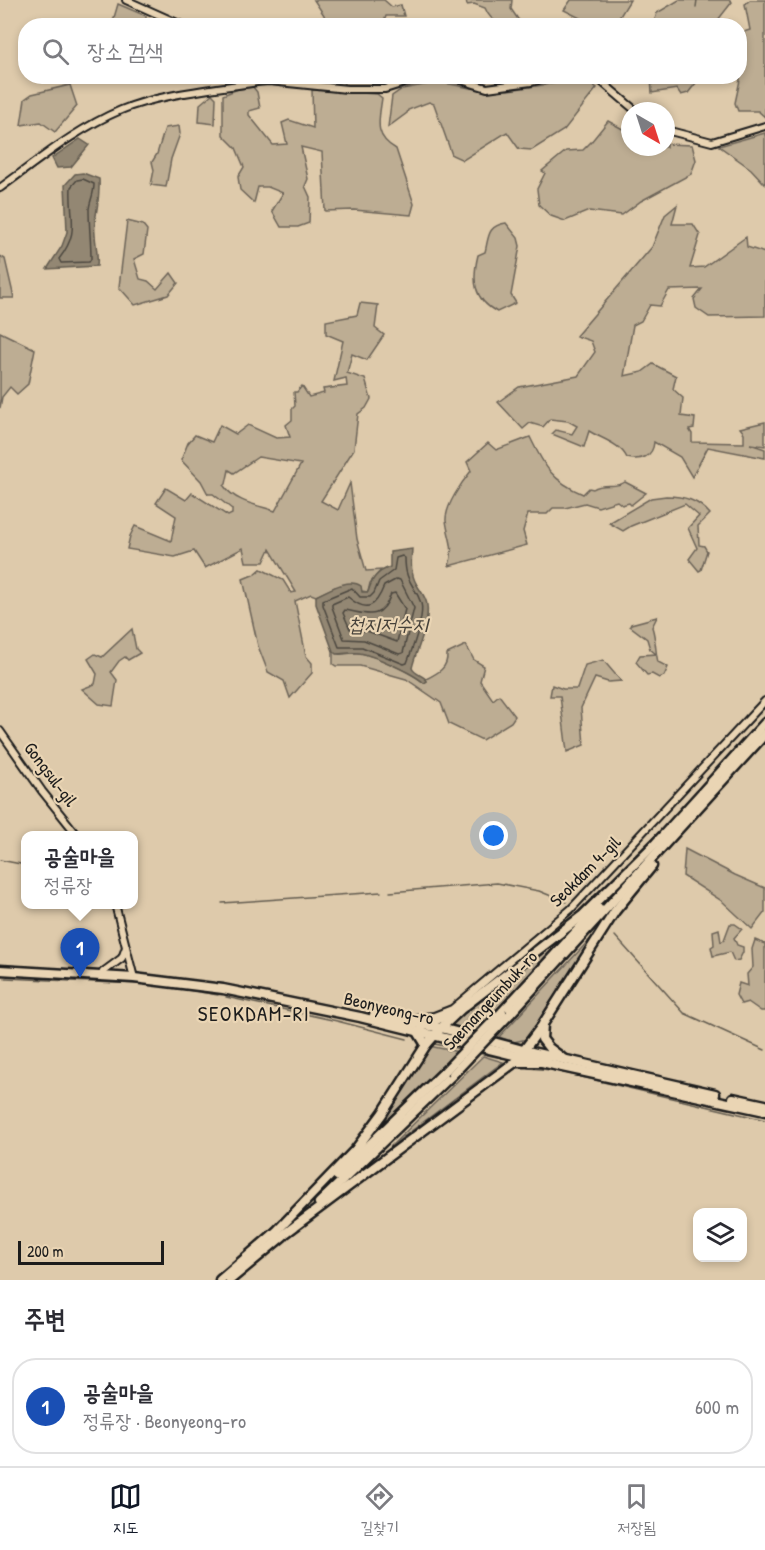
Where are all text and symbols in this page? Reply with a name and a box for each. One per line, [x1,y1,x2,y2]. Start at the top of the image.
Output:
search box [18,18,747,84]
icon: search [39,35,72,68]
text: 장소 검색 [87,36,163,66]
north arrow [621,102,675,156]
water label: 첩지저수지 [348,610,430,637]
street label: Gongsul-gil [18,737,84,812]
your location [479,821,508,850]
street label: Seokdam 4-gil [544,830,626,912]
popup [21,831,138,909]
text: 공술마을 [44,841,115,871]
text: 정류장 [44,871,92,898]
pin: 1 [60,928,100,978]
street label: Saemangeumbuk-ro [437,945,543,1055]
street label: Beonyeong-ro [342,986,436,1030]
district label: SEOKDAM-RI [198,999,310,1028]
map controls [693,1208,747,1262]
button: layers [693,1208,747,1262]
scale bar [18,1238,164,1266]
text: 200 m [27,1240,63,1262]
text: 주변 [24,1301,66,1336]
text: 공술마을 [83,1377,154,1407]
text: 1 [42,1393,49,1420]
text: 600 m [695,1393,739,1420]
text: 정류장 · Beonyeong-ro [83,1407,246,1434]
tab: 지도 [109,1480,142,1538]
tab: 길찾기 [360,1480,399,1538]
tab: 저장됨 [617,1480,656,1538]

